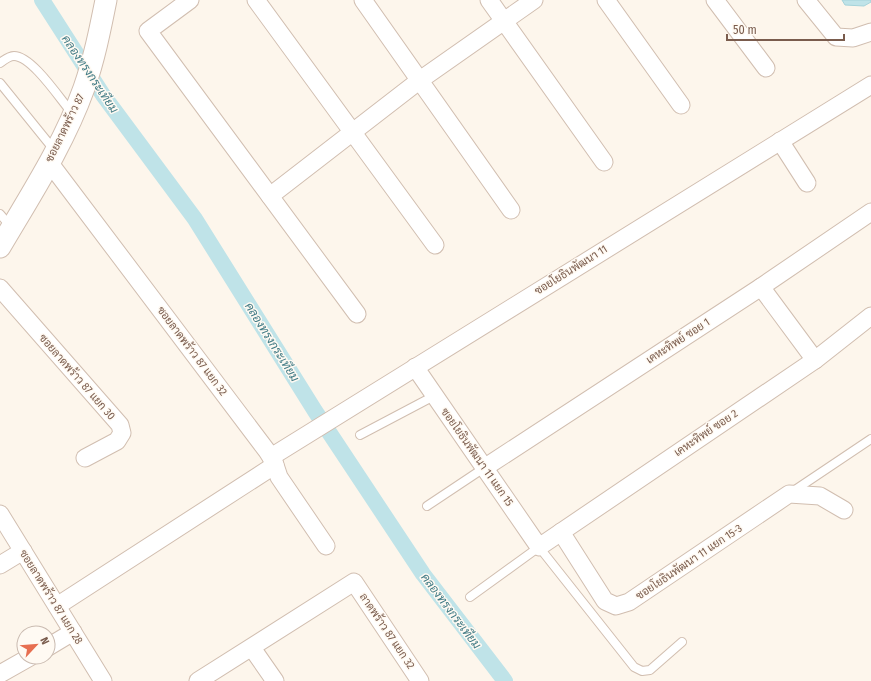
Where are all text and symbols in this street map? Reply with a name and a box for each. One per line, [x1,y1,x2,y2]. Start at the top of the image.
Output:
scale bar [727,16,844,42]
text: 50 m [733,23,757,37]
water label: คลองทรงกระเทียม [59,32,122,116]
street label: ซอยลาดพร้าว 87 [42,91,87,164]
street label: ซอยโยธินพัฒนา 11 [531,241,610,298]
water label: คลองทรงกระเทียม [242,299,303,385]
street label: ซอยลาดพร้าว 87 แยก 32 [154,303,231,398]
street label: เคหะทิพย์ ซอย 1 [643,314,712,366]
street label: ซอยลาดพร้าว 87 แยก 30 [36,331,119,423]
street label: ซอยโยธินพัฒนา 11 แยก 15 [438,404,517,509]
street label: เคหะทิพย์ ซอย 2 [671,405,740,459]
street label: ซอยโยธินพัฒนา 11 แยก 15-3 [632,520,745,602]
street label: ซอยลาดพร้าว 87 แยก 28 [17,547,86,647]
water label: คลองทรงกระเทียม [418,570,485,652]
street label: ลาดพร้าว 87 แยก 32 [357,590,418,672]
north arrow [16,625,56,665]
text: N [37,635,52,647]

